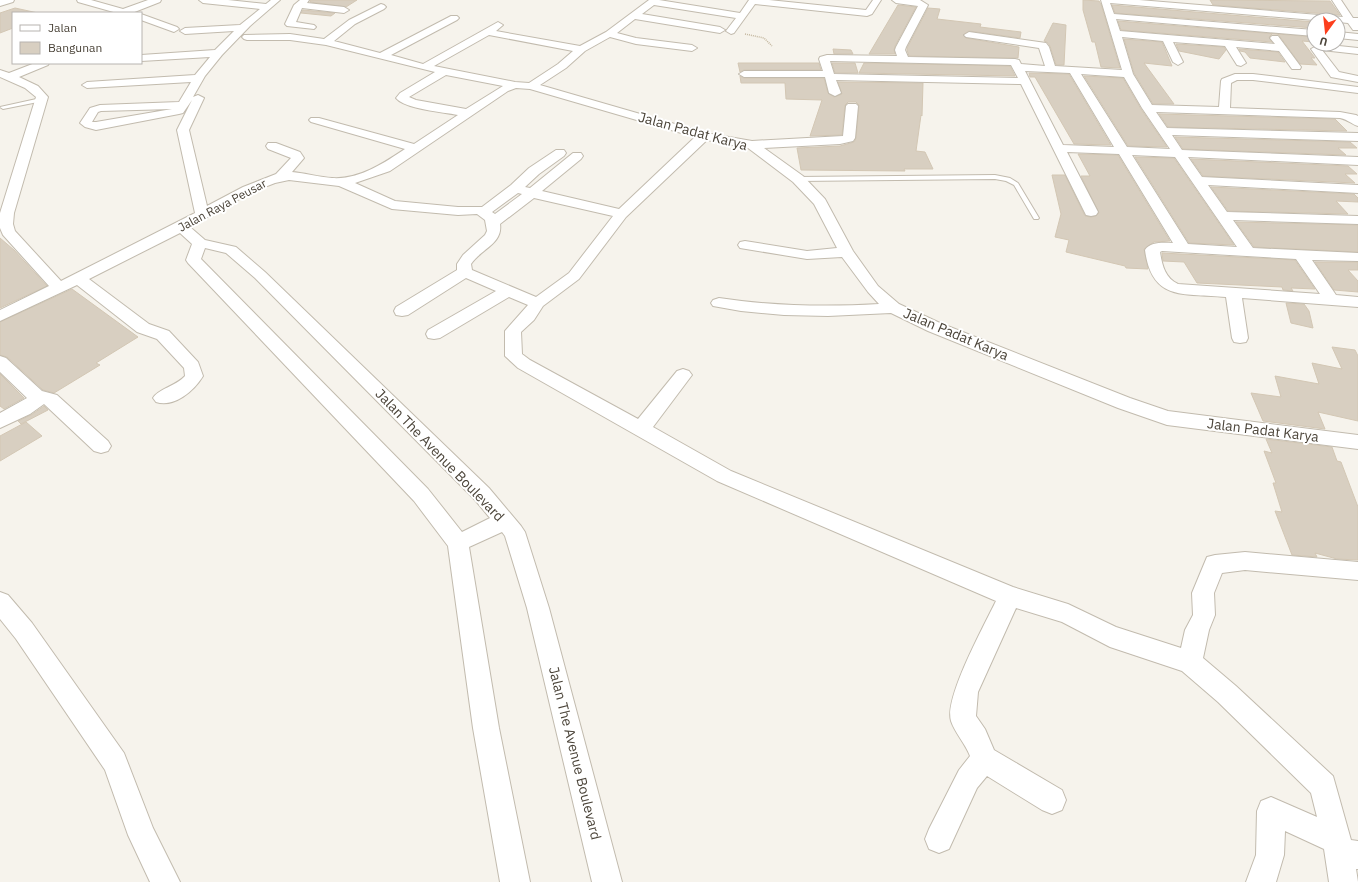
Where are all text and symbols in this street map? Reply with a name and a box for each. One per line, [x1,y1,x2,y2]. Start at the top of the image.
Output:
legend [12,12,142,64]
north arrow [1306,12,1346,52]
text: Jalan [48,20,77,35]
text: U [1318,34,1329,49]
text: Bangunan [48,40,102,55]
street label: Jalan Padat Karya [636,108,750,154]
street label: Jalan Raya Peusar [175,175,269,235]
street label: Jalan Padat Karya [901,304,1012,364]
street label: Jalan The Avenue Boulevard [372,385,508,525]
street label: Jalan Padat Karya [1206,414,1320,446]
street label: Jalan The Avenue Boulevard [545,665,605,841]

